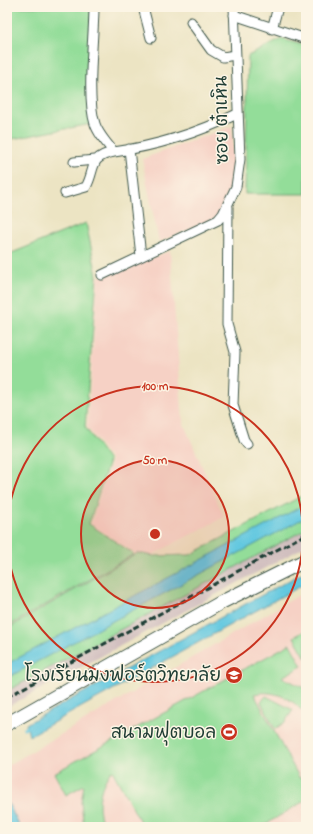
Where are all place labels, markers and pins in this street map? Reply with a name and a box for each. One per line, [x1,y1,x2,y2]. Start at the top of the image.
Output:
centre of rings [148,527,162,541]
place label: โรงเรียนมงฟอร์ตวิทยาลัย [25,662,221,690]
school or university icon: โรงเรียนมงฟอร์ตวิทยาลัย [224,665,244,685]
place label: สนามฟุตบอล [111,720,216,747]
sports icon: สนามฟุตบอล [219,722,239,742]

